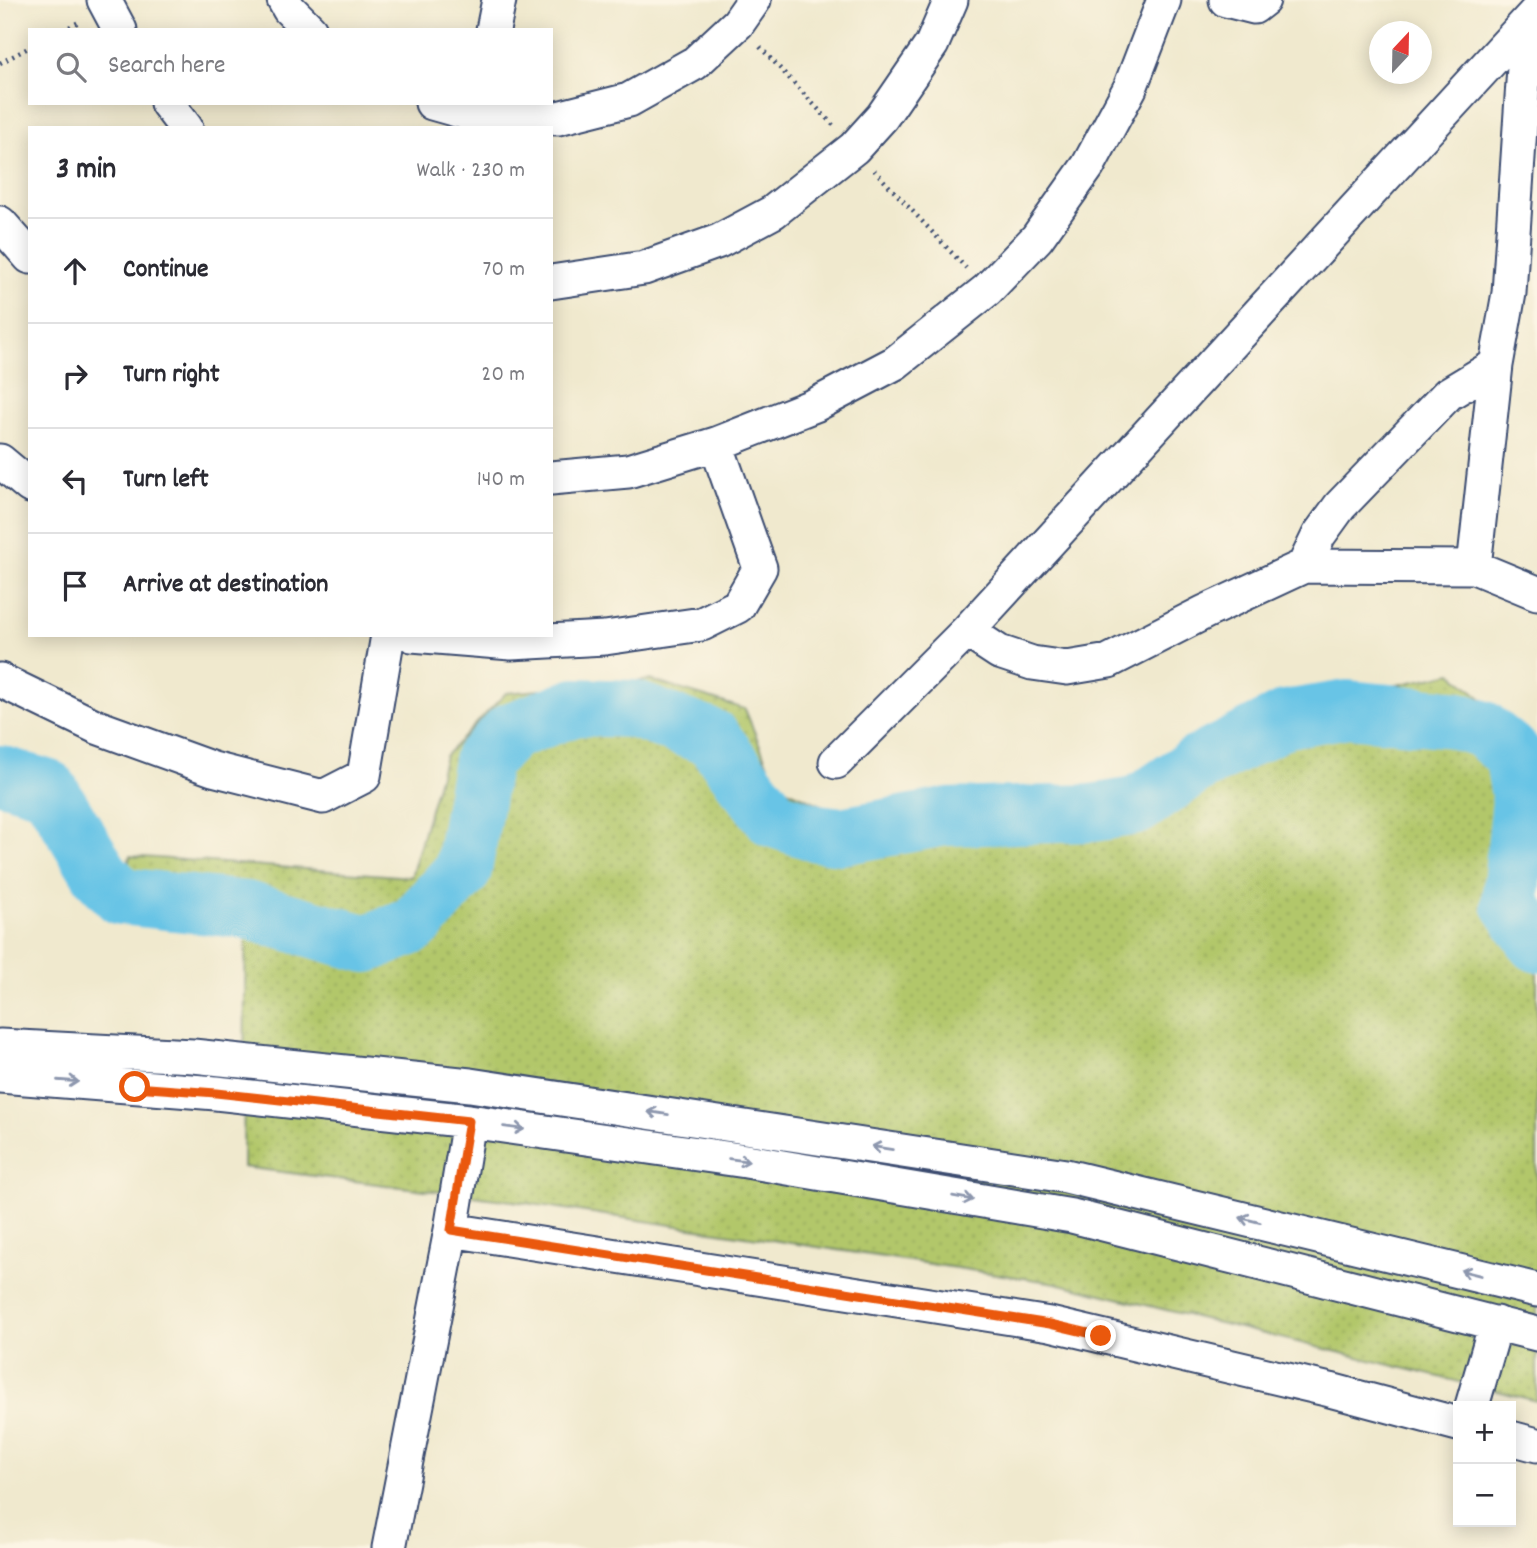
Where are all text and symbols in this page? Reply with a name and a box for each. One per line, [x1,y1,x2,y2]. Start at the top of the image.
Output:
north arrow [1369,21,1432,84]
search box [28,28,553,105]
icon: search [52,48,90,86]
text: Search here [108,48,226,85]
text: 3 min [56,150,116,193]
text: Walk · 230 m [416,155,525,188]
icon: ahead [56,252,94,290]
text: Continue [123,252,208,289]
text: 70 m [483,254,525,287]
icon: right [56,357,94,395]
text: Turn right [123,357,220,394]
text: 20 m [481,359,525,392]
icon: left [56,462,94,500]
text: Turn left [123,462,209,499]
text: 140 m [477,464,525,497]
icon: arrive [56,567,94,605]
text: Arrive at destination [123,567,328,604]
route start [119,1071,150,1102]
one-way arrow [56,1075,79,1088]
one-way arrow [647,1106,669,1119]
one-way arrow [502,1122,524,1135]
one-way arrow [872,1141,894,1154]
one-way arrow [727,1154,750,1167]
one-way arrow [951,1192,974,1205]
one-way arrow [1239,1213,1261,1226]
one-way arrow [1460,1266,1483,1280]
route end [1085,1320,1116,1351]
map controls [1453,1401,1516,1527]
button: + [1453,1401,1516,1464]
button: − [1453,1464,1516,1527]

